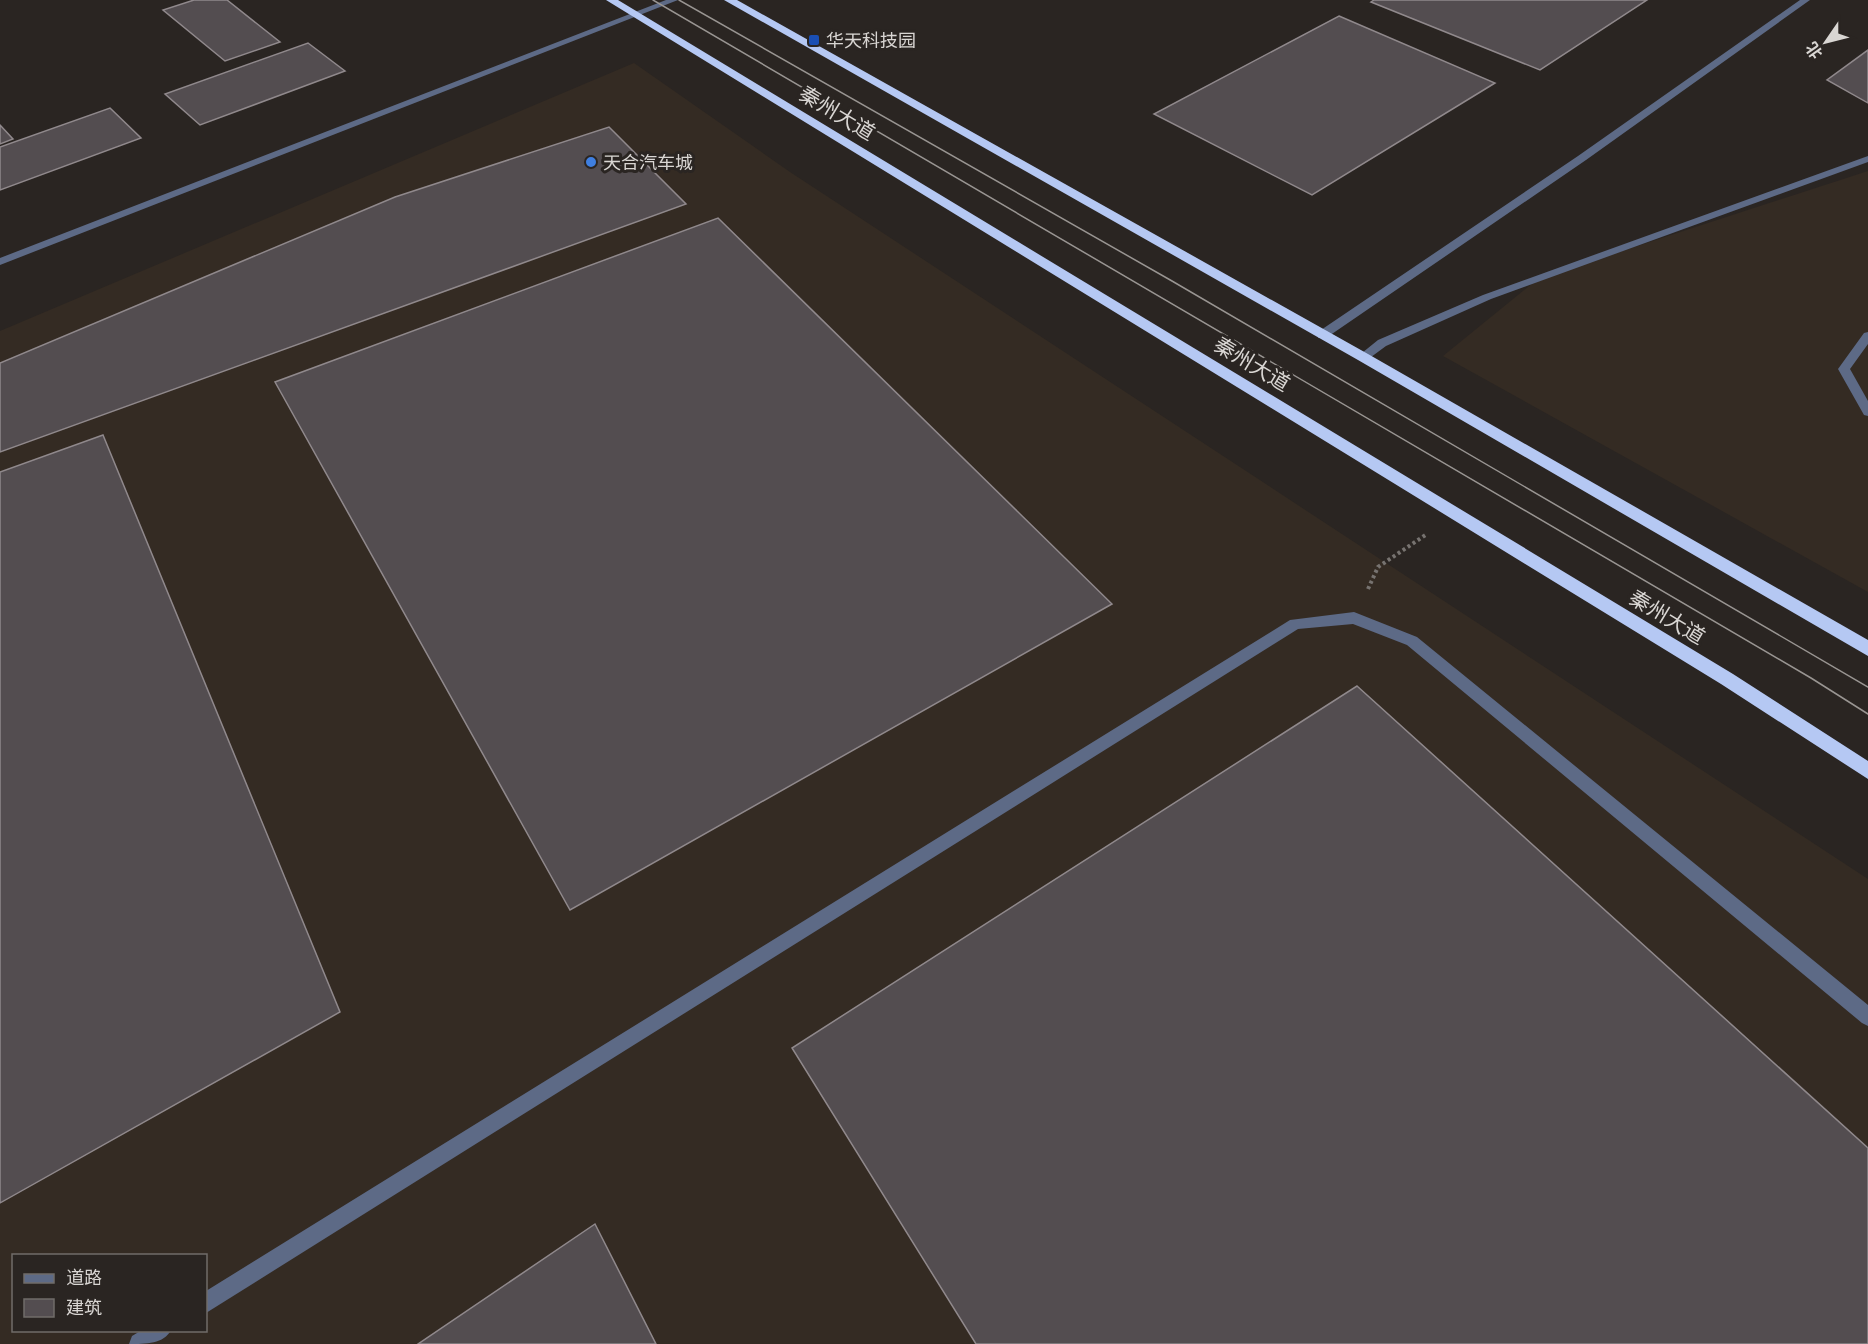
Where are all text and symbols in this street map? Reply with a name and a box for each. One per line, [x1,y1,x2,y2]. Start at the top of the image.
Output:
north arrow [1796,12,1856,72]
place label: 华天科技园 [826,28,916,53]
marker: 华天科技园 [807,33,821,47]
text: 北 [1800,38,1827,63]
street label: 秦州大道 [794,79,880,147]
place label: 天合汽车城 [603,150,693,175]
marker: 天合汽车城 [584,155,598,169]
street label: 秦州大道 [1209,330,1295,398]
street label: 秦州大道 [1624,583,1710,651]
legend [12,1254,207,1332]
text: 道路 [66,1265,102,1290]
text: 建筑 [66,1295,102,1320]

